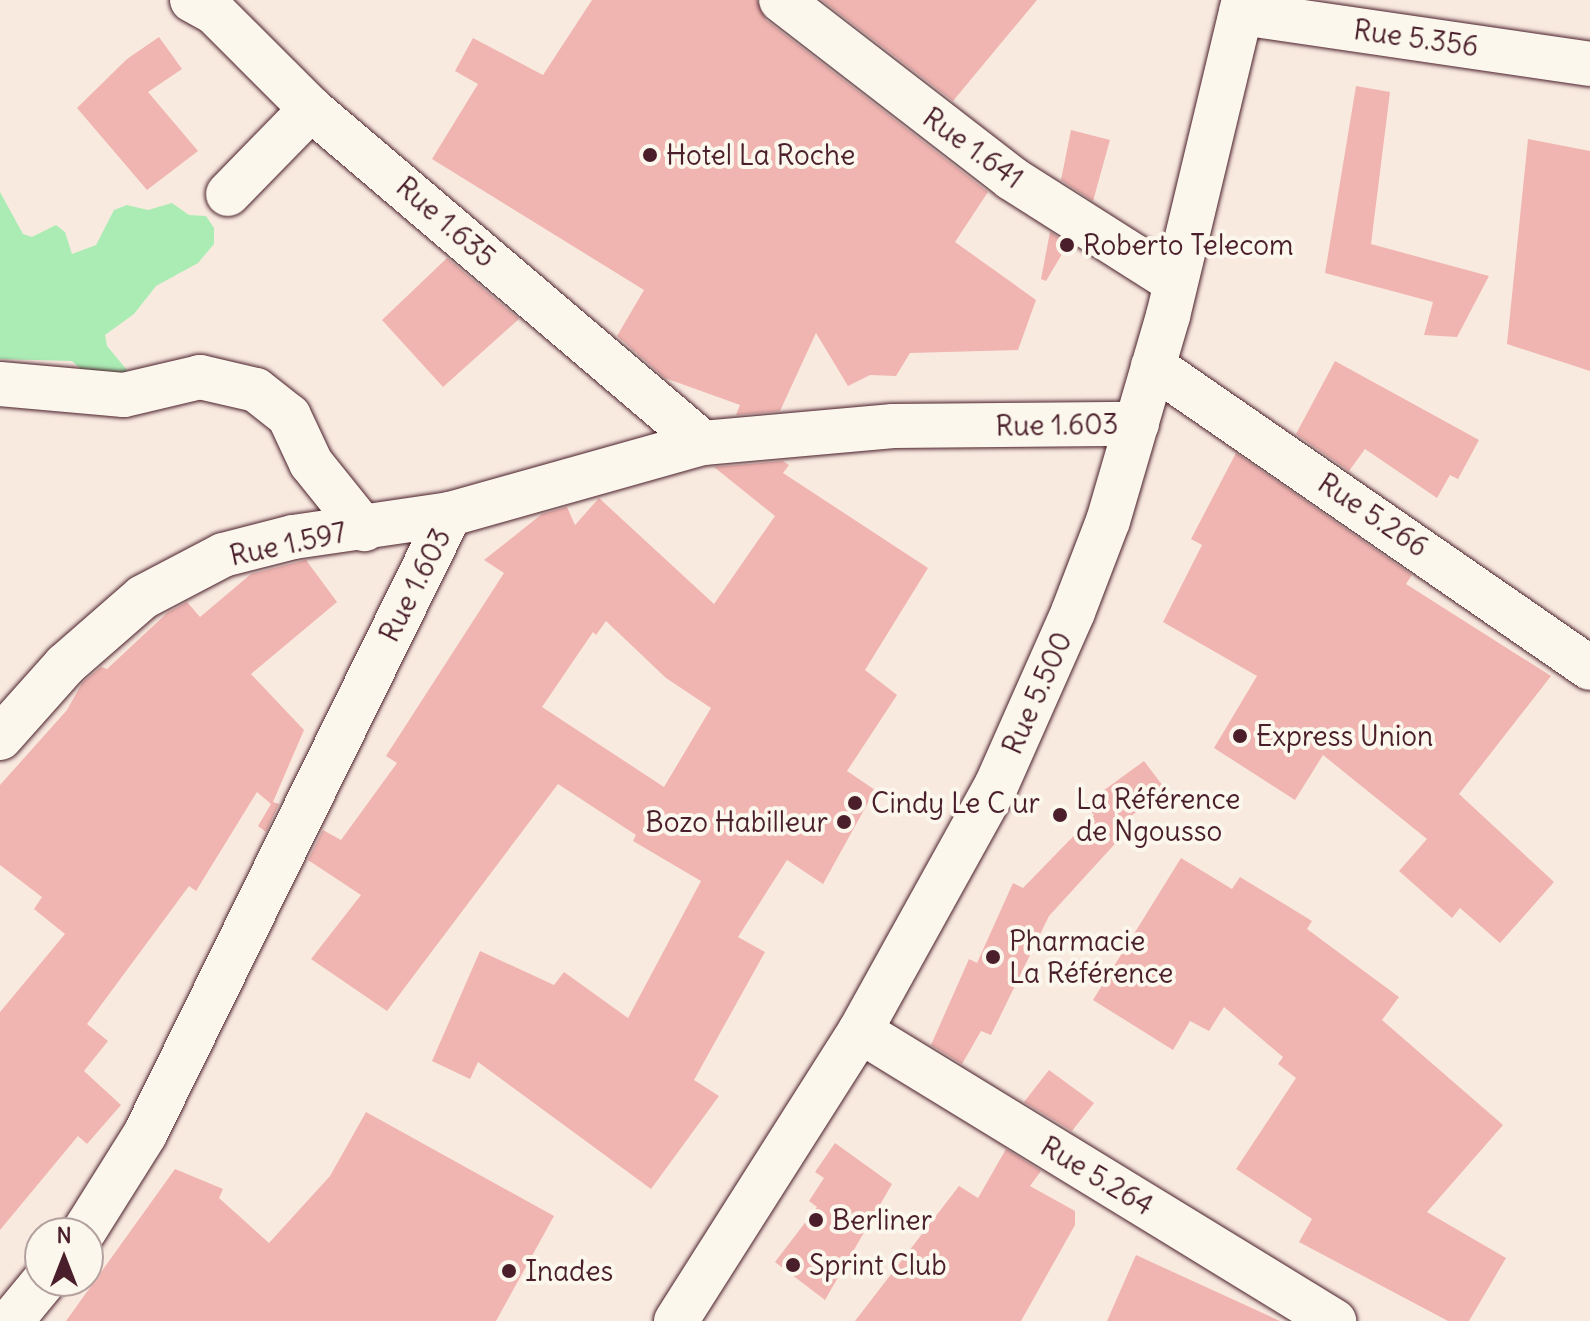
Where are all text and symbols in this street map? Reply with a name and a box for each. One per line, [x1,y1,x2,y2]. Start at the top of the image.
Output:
street label: Rue 5.356 [1351,13,1481,63]
street label: Rue 1.641 [916,100,1030,196]
place label: Hotel La Roche [666,138,855,172]
marker: Hotel La Roche [641,146,659,164]
street label: Rue 1.635 [389,170,503,274]
place label: Roberto Telecom [1083,228,1294,262]
marker: Roberto Telecom [1058,236,1076,254]
street label: Rue 1.603 [995,407,1119,443]
street label: Rue 5.266 [1312,466,1434,564]
street label: Rue 1.597 [227,515,349,573]
street label: Rue 1.603 [372,523,458,647]
street label: Rue 5.500 [995,627,1079,759]
place label: Express Union [1256,719,1433,753]
marker: Express Union [1231,727,1249,745]
place label: La Référence de Ngousso [1076,782,1240,848]
place label: Cindy Le C ur [871,786,1040,820]
marker: Cindy Le C ur [846,794,864,812]
place label: Bozo Habilleur [645,805,828,839]
marker: La Référence de Ngousso [1051,806,1069,824]
marker: Bozo Habilleur [835,813,853,831]
place label: Pharmacie La Référence [1009,924,1173,990]
marker: Pharmacie La Référence [984,948,1002,966]
street label: Rue 5.264 [1035,1129,1159,1223]
place label: Berliner [832,1203,932,1237]
marker: Berliner [807,1211,825,1229]
north arrow [24,1217,104,1297]
text: N [56,1221,72,1249]
place label: Sprint Club [809,1248,947,1282]
place label: Inades [525,1254,613,1288]
marker: Sprint Club [784,1256,802,1274]
marker: Inades [500,1262,518,1280]

